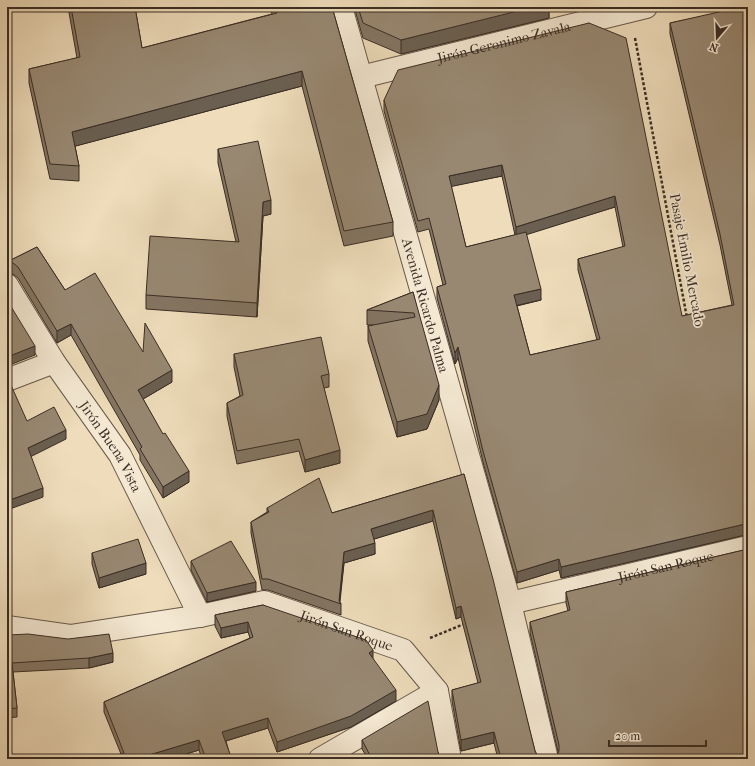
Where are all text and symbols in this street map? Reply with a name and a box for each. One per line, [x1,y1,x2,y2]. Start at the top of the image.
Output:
street label: Jirón Geronimo Zavala [434,17,573,67]
north arrow [697,18,737,58]
text: N [707,39,720,54]
street label: Pasaje Emilio Mercado [666,192,708,328]
street label: Avenida Ricardo Palma [398,235,453,375]
street label: Jirón Buena Vista [75,397,146,495]
street label: Jirón San Roque [615,547,715,586]
street label: Jirón San Roque [297,606,395,654]
scale bar [609,722,706,748]
text: 20 m [615,729,640,743]

